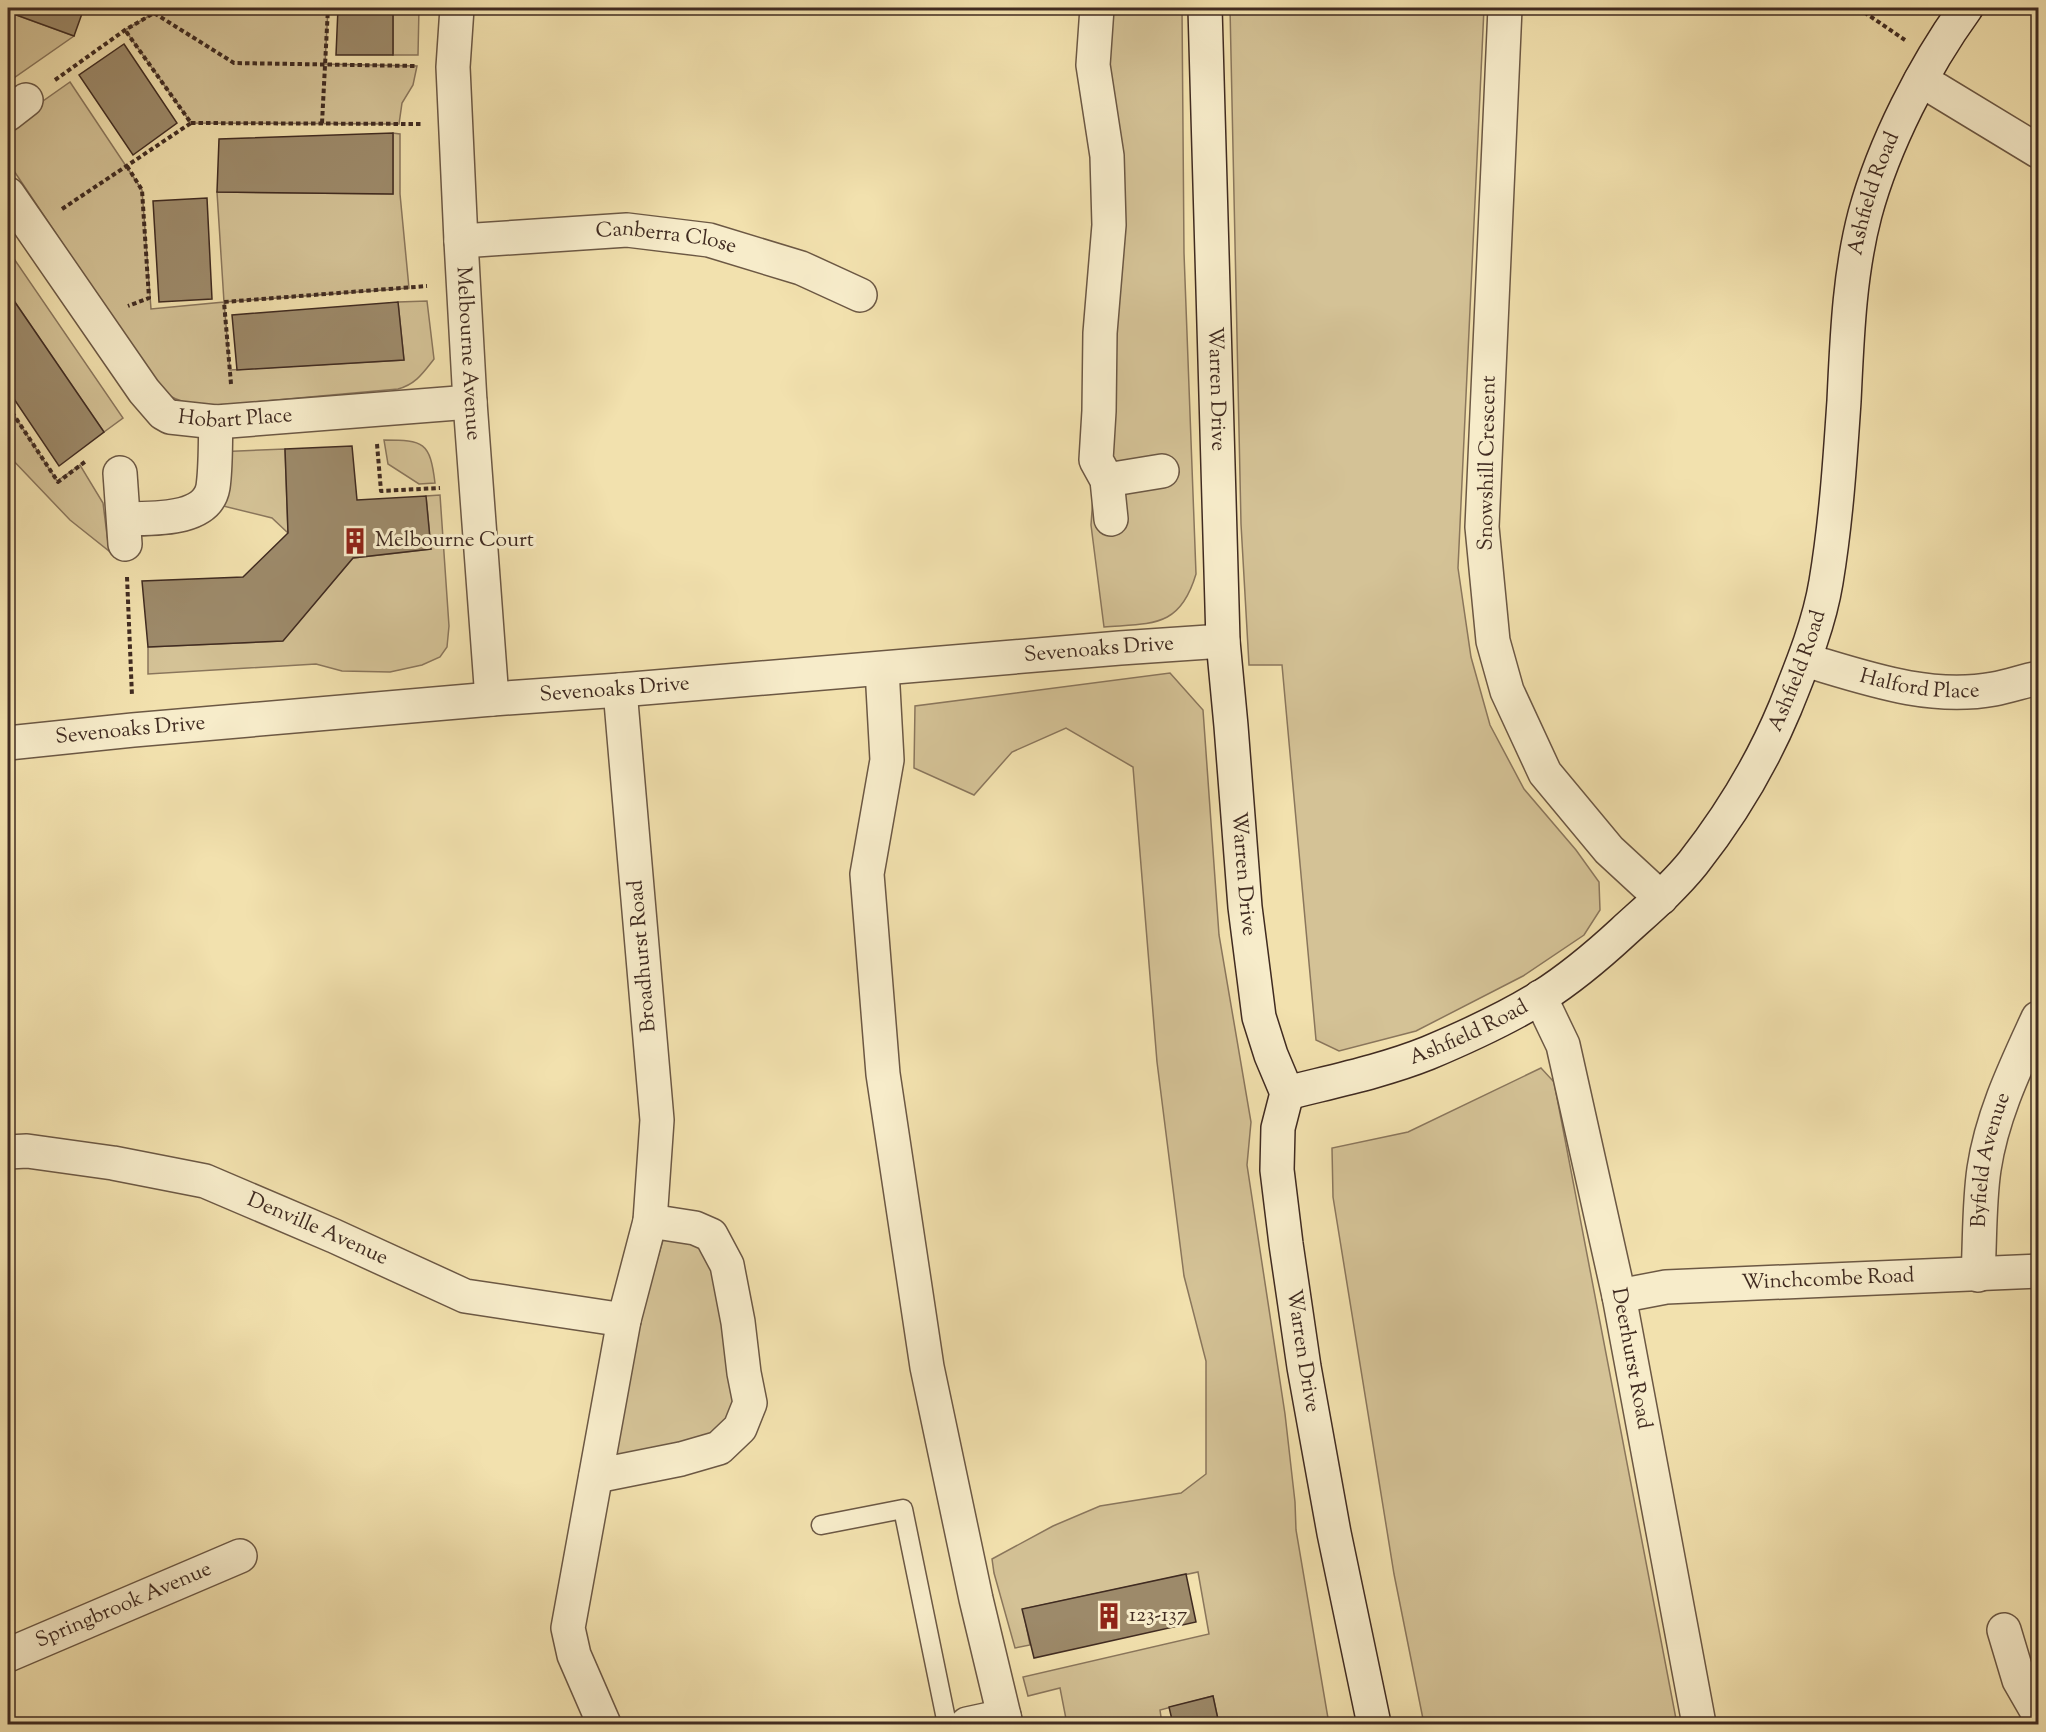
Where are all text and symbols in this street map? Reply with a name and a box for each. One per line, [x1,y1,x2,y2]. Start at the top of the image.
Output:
street label: Ashfield Road [1841,127,1908,258]
street label: Canberra Close [595,215,740,262]
street label: Melbourne Avenue [447,266,488,442]
street label: Warren Drive [1199,326,1233,451]
street label: Snowshill Crescent [1471,375,1505,551]
street label: Hobart Place [176,401,294,437]
building icon: Melbourne Court [340,526,370,556]
place label: Melbourne Court [375,526,534,556]
street label: Ashfield Road [1761,607,1834,737]
street label: Sevenoaks Drive [1023,629,1175,671]
street label: Halford Place [1856,662,1981,707]
street label: Sevenoaks Drive [539,669,691,711]
street label: Sevenoaks Drive [54,709,207,753]
street label: Warren Drive [1223,811,1264,938]
street label: Broadhurst Road [621,878,665,1034]
street label: Ashfield Road [1405,993,1534,1074]
street label: Byfield Avenue [1965,1088,2019,1228]
street label: Denville Avenue [242,1186,393,1274]
street label: Winchcombe Road [1741,1261,1915,1299]
street label: Deerhurst Road [1603,1285,1659,1432]
street label: Warren Drive [1278,1287,1327,1415]
street label: Springbrook Avenue [31,1555,217,1656]
building icon: 123-137 [1094,1601,1124,1631]
place label: 123-137 [1129,1601,1188,1631]

